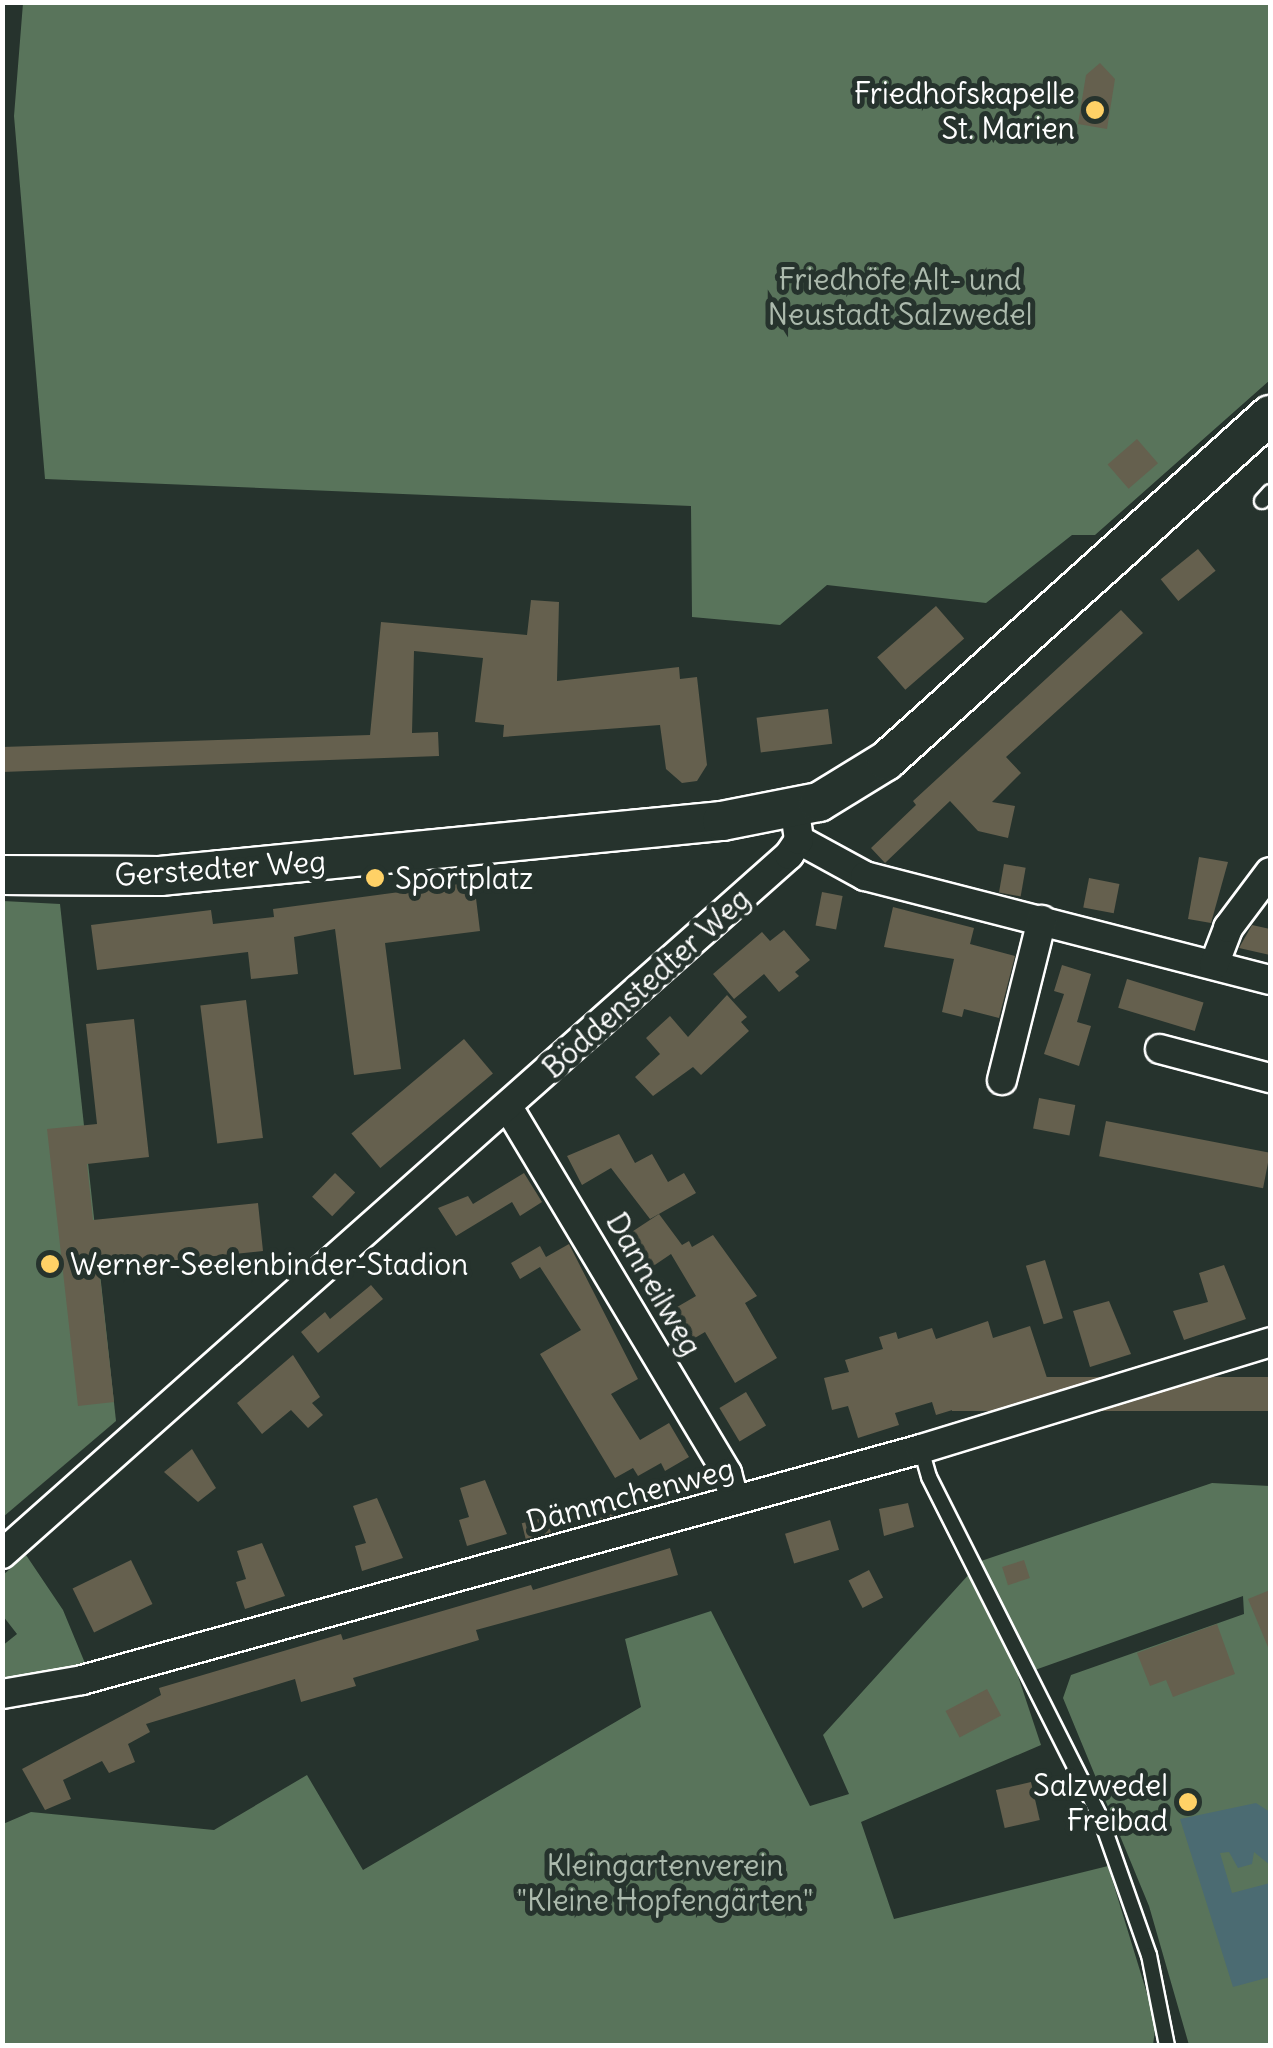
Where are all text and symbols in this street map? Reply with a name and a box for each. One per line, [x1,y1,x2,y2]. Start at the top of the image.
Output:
place label: Friedhofskapelle St. Marien [854,75,1075,146]
marker: Friedhofskapelle St. Marien [1084,99,1106,121]
park label: Friedhöfe Alt- und Neustadt Salzwedel [768,261,1032,332]
street label: Gerstedter Weg [113,843,327,893]
place label: Sportplatz [395,860,533,896]
marker: Sportplatz [364,867,386,889]
street label: Böddenstedter Weg [535,880,757,1086]
street label: Danneilweg [599,1206,709,1362]
place label: Werner-Seelenbinder-Stadion [70,1246,468,1282]
marker: Werner-Seelenbinder-Stadion [39,1253,61,1275]
street label: Dämmchenweg [522,1450,738,1540]
place label: Salzwedel Freibad [1033,1767,1168,1838]
marker: Salzwedel Freibad [1177,1791,1199,1813]
park label: Kleingartenverein "Kleine Hopfengärten" [517,1847,813,1918]

